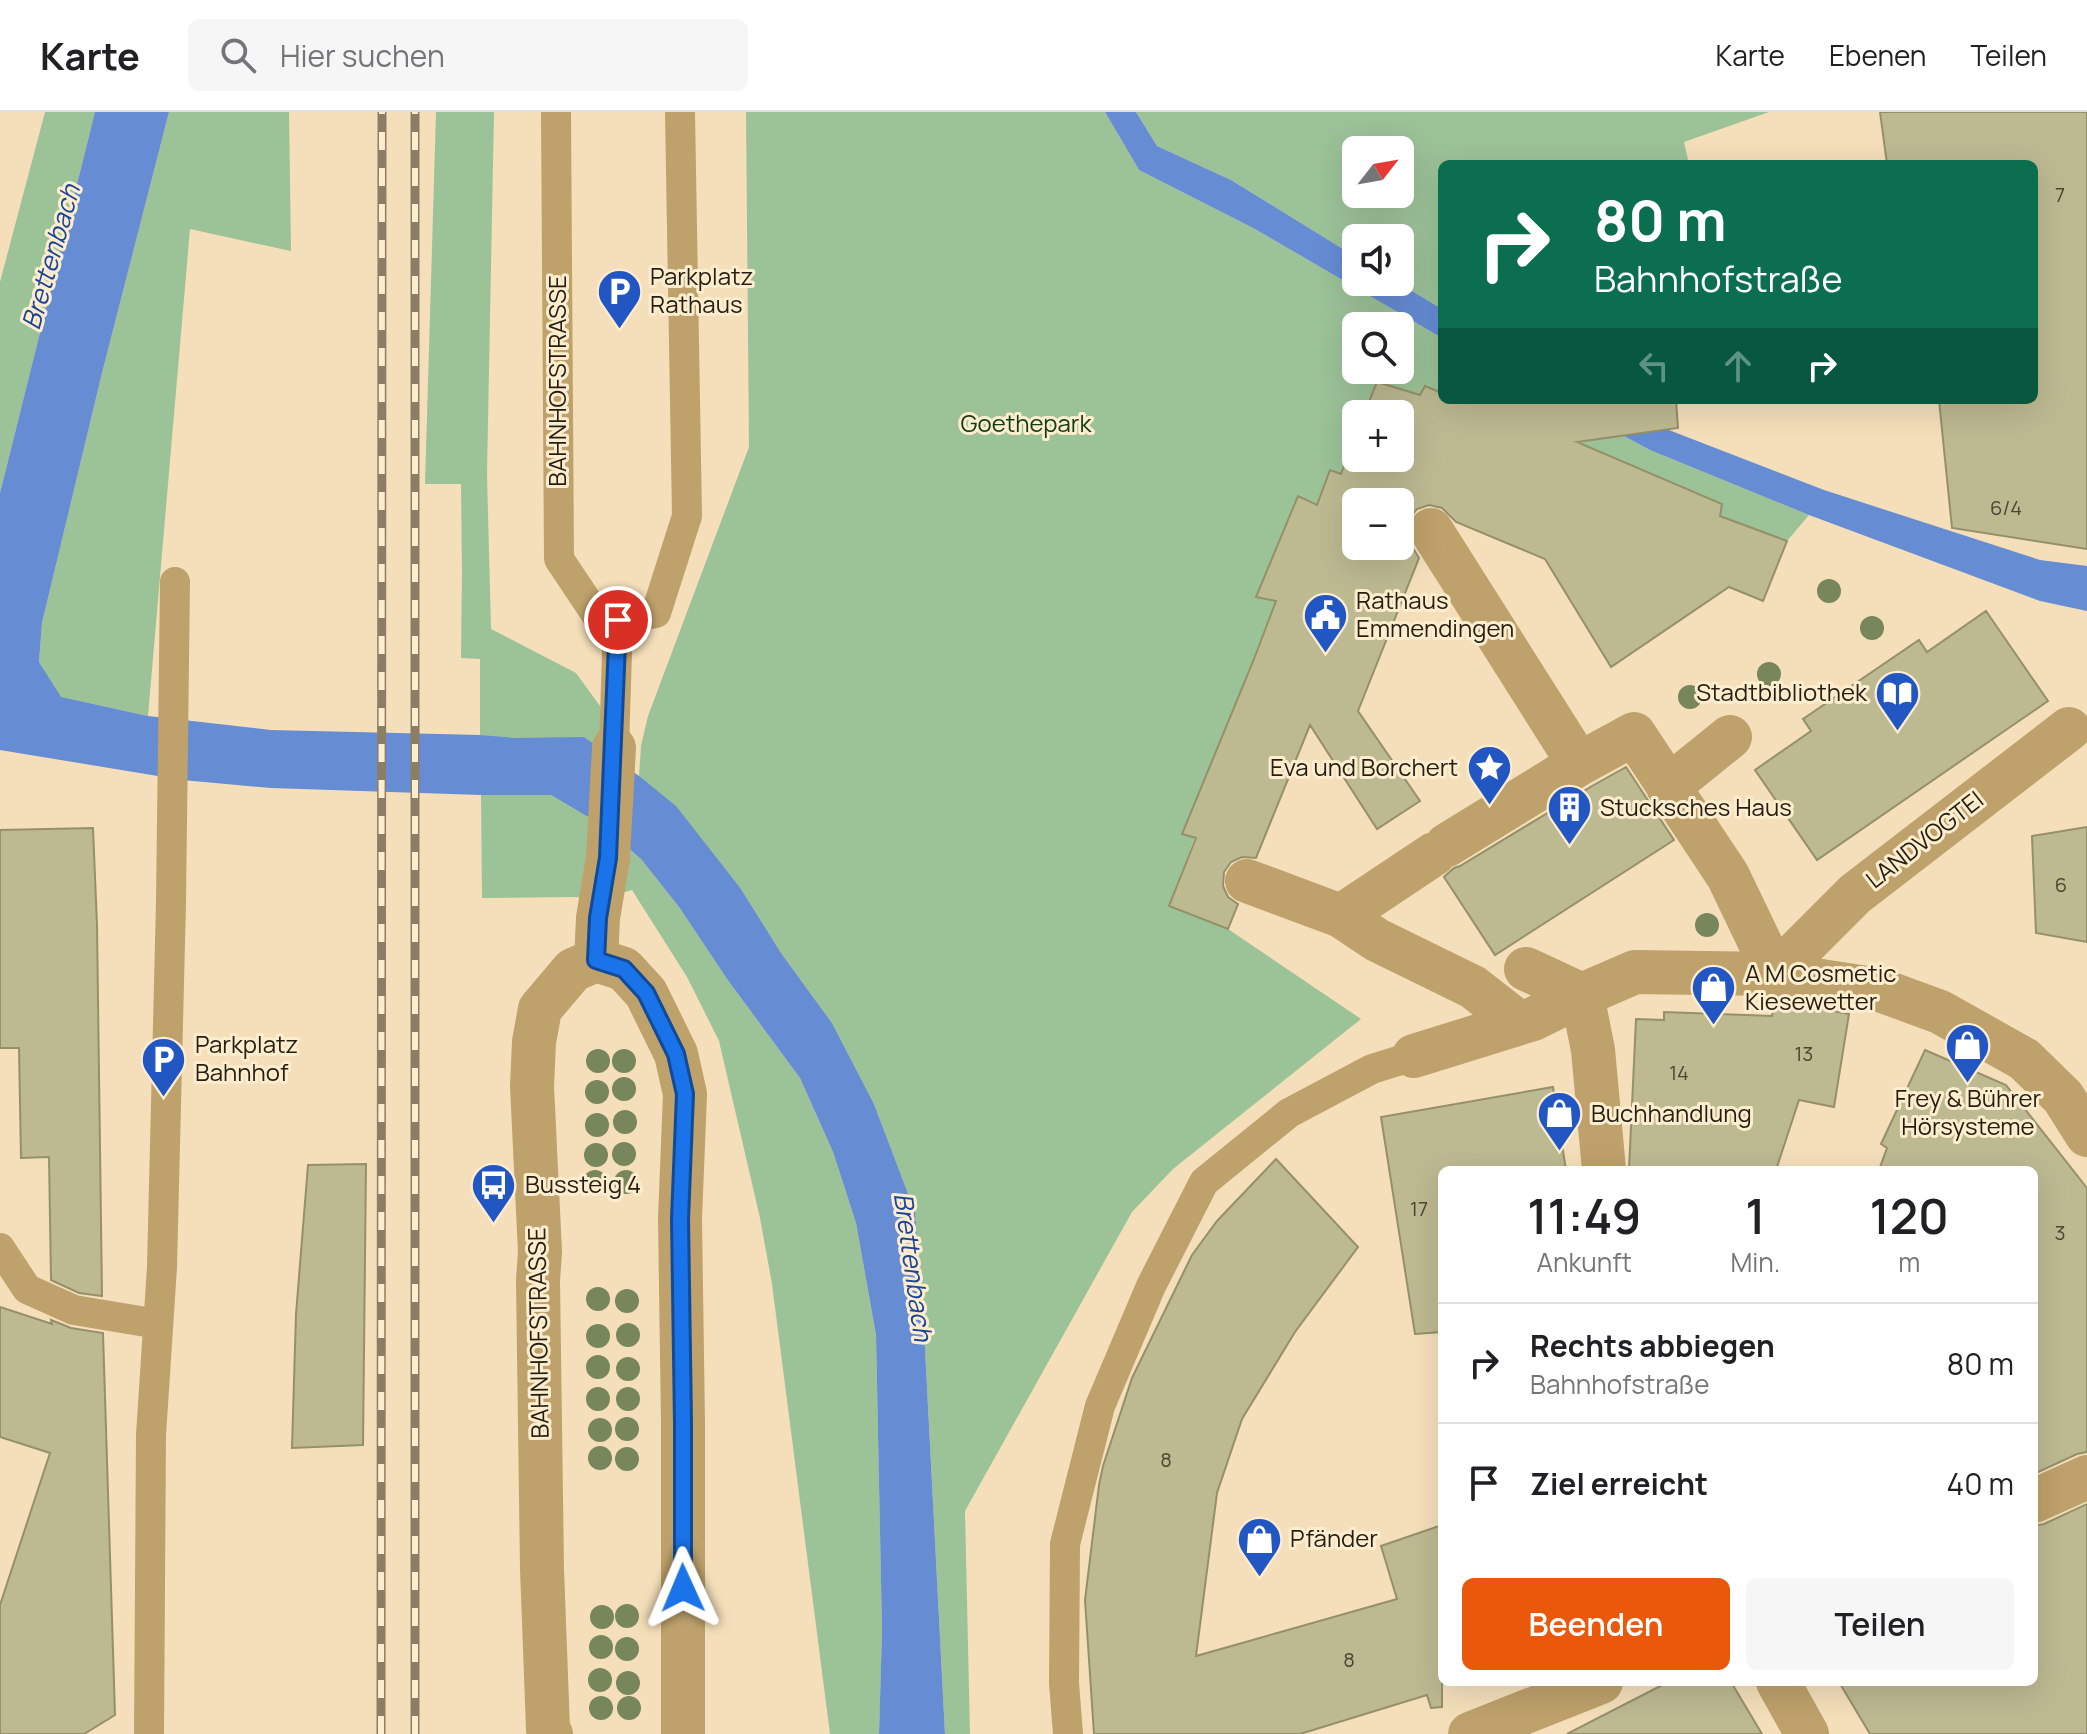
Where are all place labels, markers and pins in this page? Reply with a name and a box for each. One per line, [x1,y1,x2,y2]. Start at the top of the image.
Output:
place label: Parkplatz Rathaus [650,259,753,320]
parking icon: Parkplatz Rathaus [595,267,643,330]
place label: Rathaus Emmendingen [1356,583,1514,644]
pin [584,586,652,654]
public building icon: Rathaus Emmendingen [1301,591,1349,654]
library icon: Stadtbibliothek [1874,669,1922,732]
place label: Stadtbibliothek [1696,675,1868,708]
place icon: Eva und Borchert [1465,744,1513,807]
place label: Eva und Borchert [1270,750,1458,783]
building icon: Stucksches Haus [1545,784,1593,847]
place label: Stucksches Haus [1600,790,1792,823]
place label: A M Cosmetic Kiesewetter [1745,956,1897,1017]
shop icon: A M Cosmetic Kiesewetter [1690,964,1738,1027]
shop icon: Frey & Bührer Hörsysteme [1944,1021,1992,1084]
place label: Parkplatz Bahnhof [195,1027,298,1088]
parking icon: Parkplatz Bahnhof [140,1035,188,1098]
place label: Frey & Bührer Hörsysteme [1895,1081,2042,1142]
shop icon: Buchhandlung [1536,1090,1584,1153]
place label: Buchhandlung [1591,1096,1752,1129]
bus stop icon: Bussteig 4 [470,1161,518,1224]
place label: Bussteig 4 [525,1167,641,1200]
shop icon: Pfänder [1235,1515,1283,1578]
place label: Pfänder [1290,1521,1378,1554]

